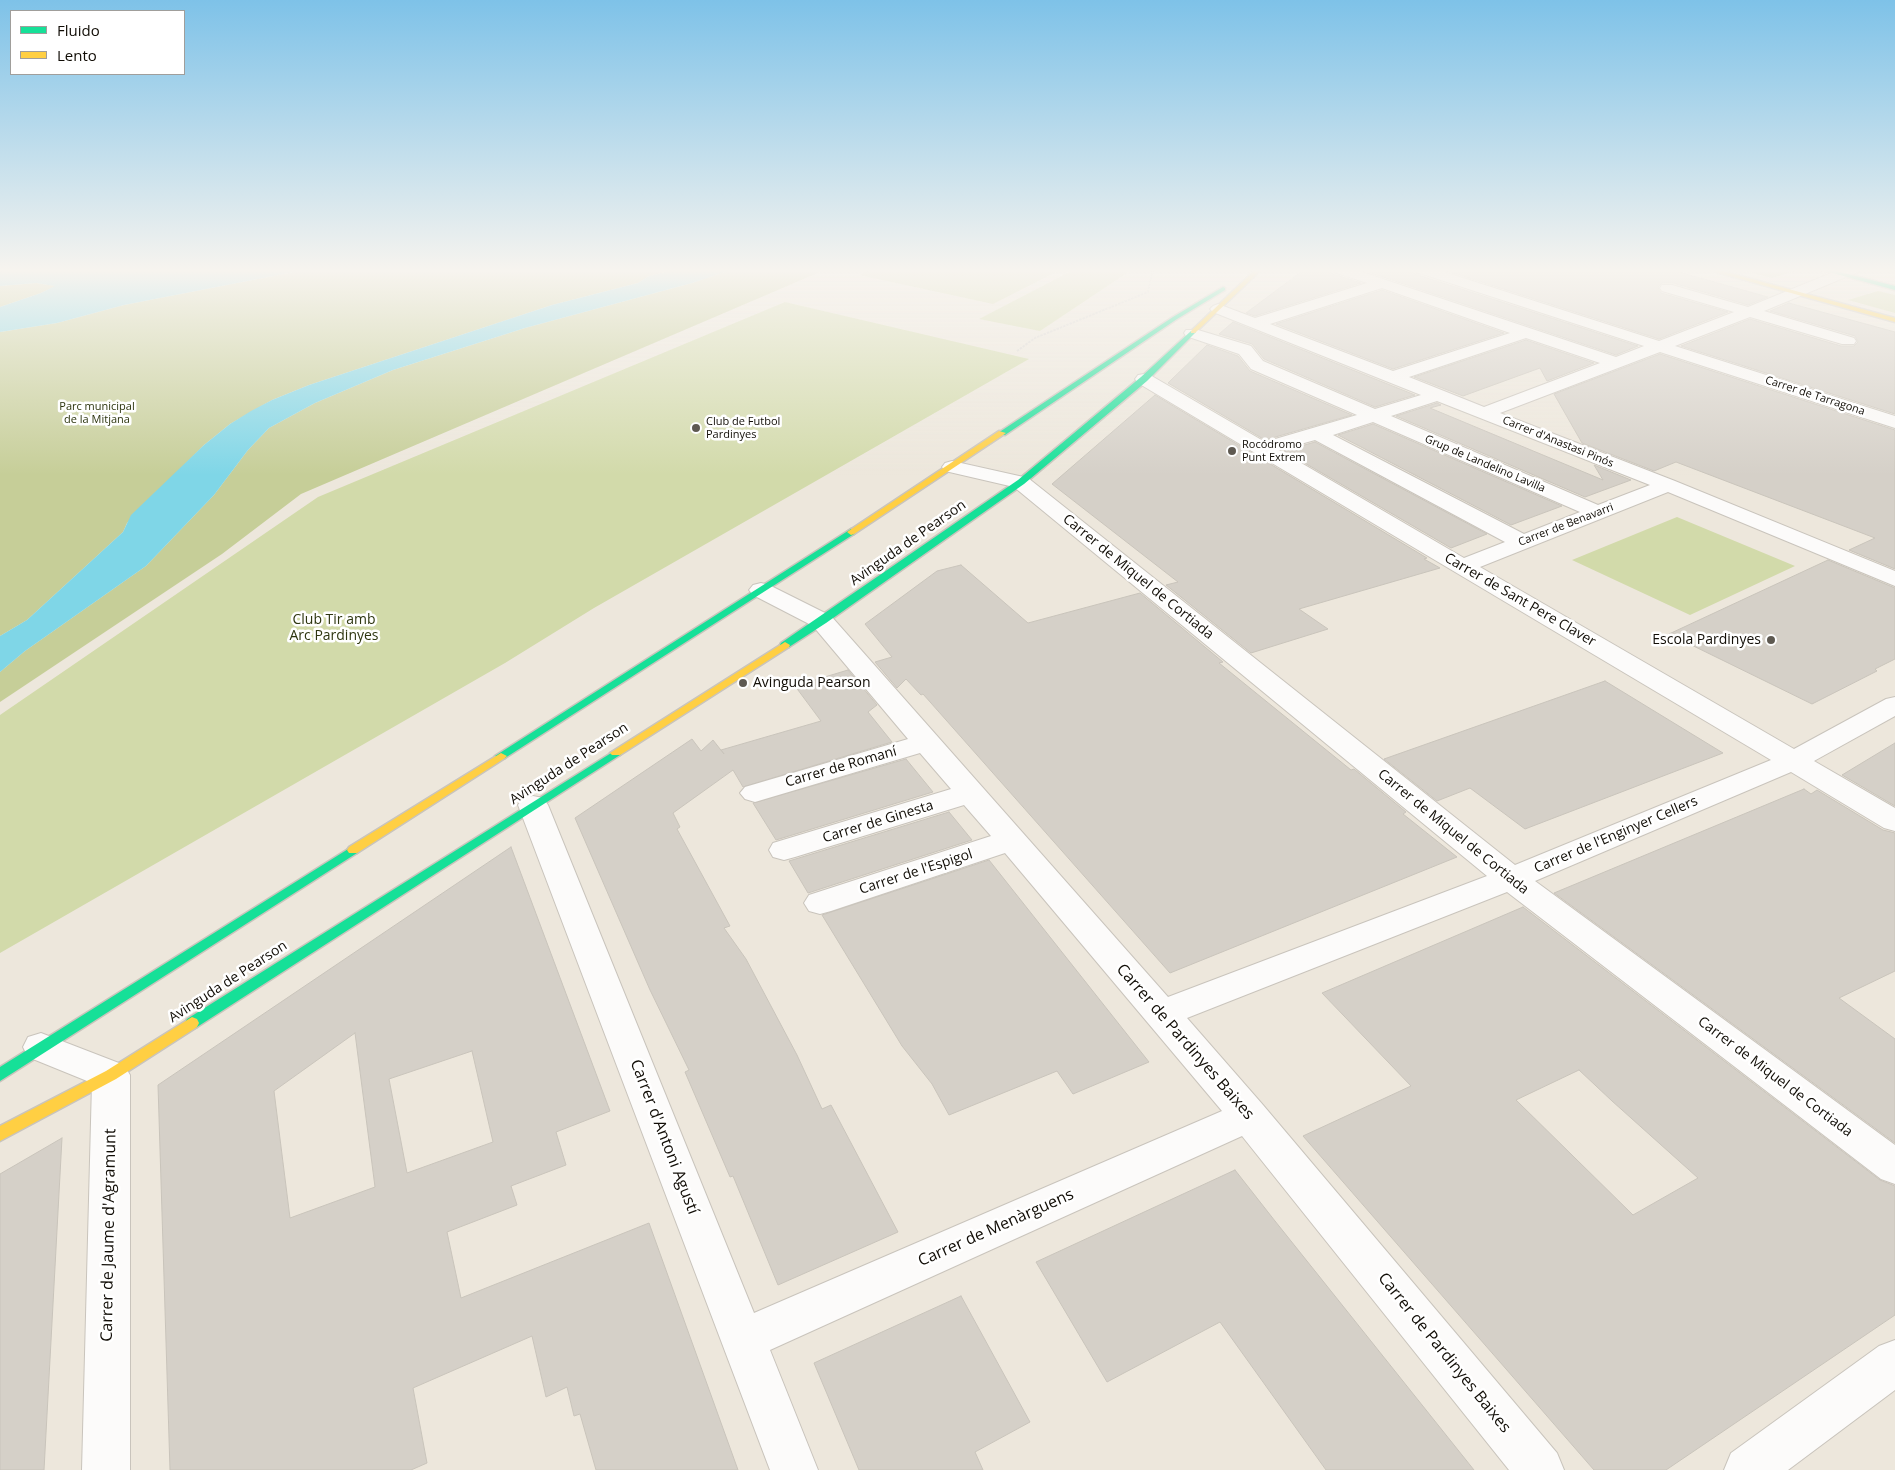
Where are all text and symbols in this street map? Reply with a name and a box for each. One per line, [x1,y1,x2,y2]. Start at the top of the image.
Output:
legend [10,10,185,75]
text: Fluido [57,20,100,40]
text: Lento [57,45,97,65]
street label: Carrer de Tarragona [1763,374,1867,418]
park label: Parc municipal de la Mitjana [59,400,135,426]
street label: Carrer d'Anastasi Pinós [1501,414,1615,470]
place label: Club de Futbol Pardinyes [706,415,780,441]
marker: Club de Futbol Pardinyes [690,422,702,434]
street label: Grup de Landelino Lavilla [1423,433,1547,495]
place label: Rocódromo Punt Extrem [1242,438,1306,464]
marker: Rocódromo Punt Extrem [1226,445,1238,457]
street label: Avinguda de Pearson [847,497,969,589]
street label: Carrer de Benavarri [1517,501,1615,549]
street label: Carrer de Miquel de Cortiada [1059,511,1217,643]
street label: Carrer de Sant Pere Claver [1441,550,1599,650]
park label: Club Tir amb Arc Pardinyes [289,612,379,644]
place label: Escola Pardinyes [1652,632,1761,648]
marker: Escola Pardinyes [1765,634,1777,646]
place label: Avinguda Pearson [753,675,871,691]
marker: Avinguda Pearson [737,677,749,689]
street label: Avinguda de Pearson [507,719,631,809]
street label: Carrer de Romaní [783,743,899,791]
street label: Carrer de Miquel de Cortiada [1374,766,1532,898]
street label: Carrer de l'Enginyer Cellers [1532,793,1700,877]
street label: Carrer de Ginesta [821,797,935,847]
street label: Carrer de l'Espigol [857,846,975,898]
street label: Avinguda de Pearson [166,937,290,1027]
street label: Carrer de Pardinyes Baixes [1112,960,1258,1124]
street label: Carrer de Miquel de Cortiada [1694,1013,1856,1141]
street label: Carrer d'Antoni Agustí [626,1057,702,1217]
street label: Carrer de Jaume d'Agramunt [98,1128,120,1342]
street label: Carrer de Menàrguens [915,1185,1077,1271]
street label: Carrer de Pardinyes Baixes [1373,1269,1515,1437]

